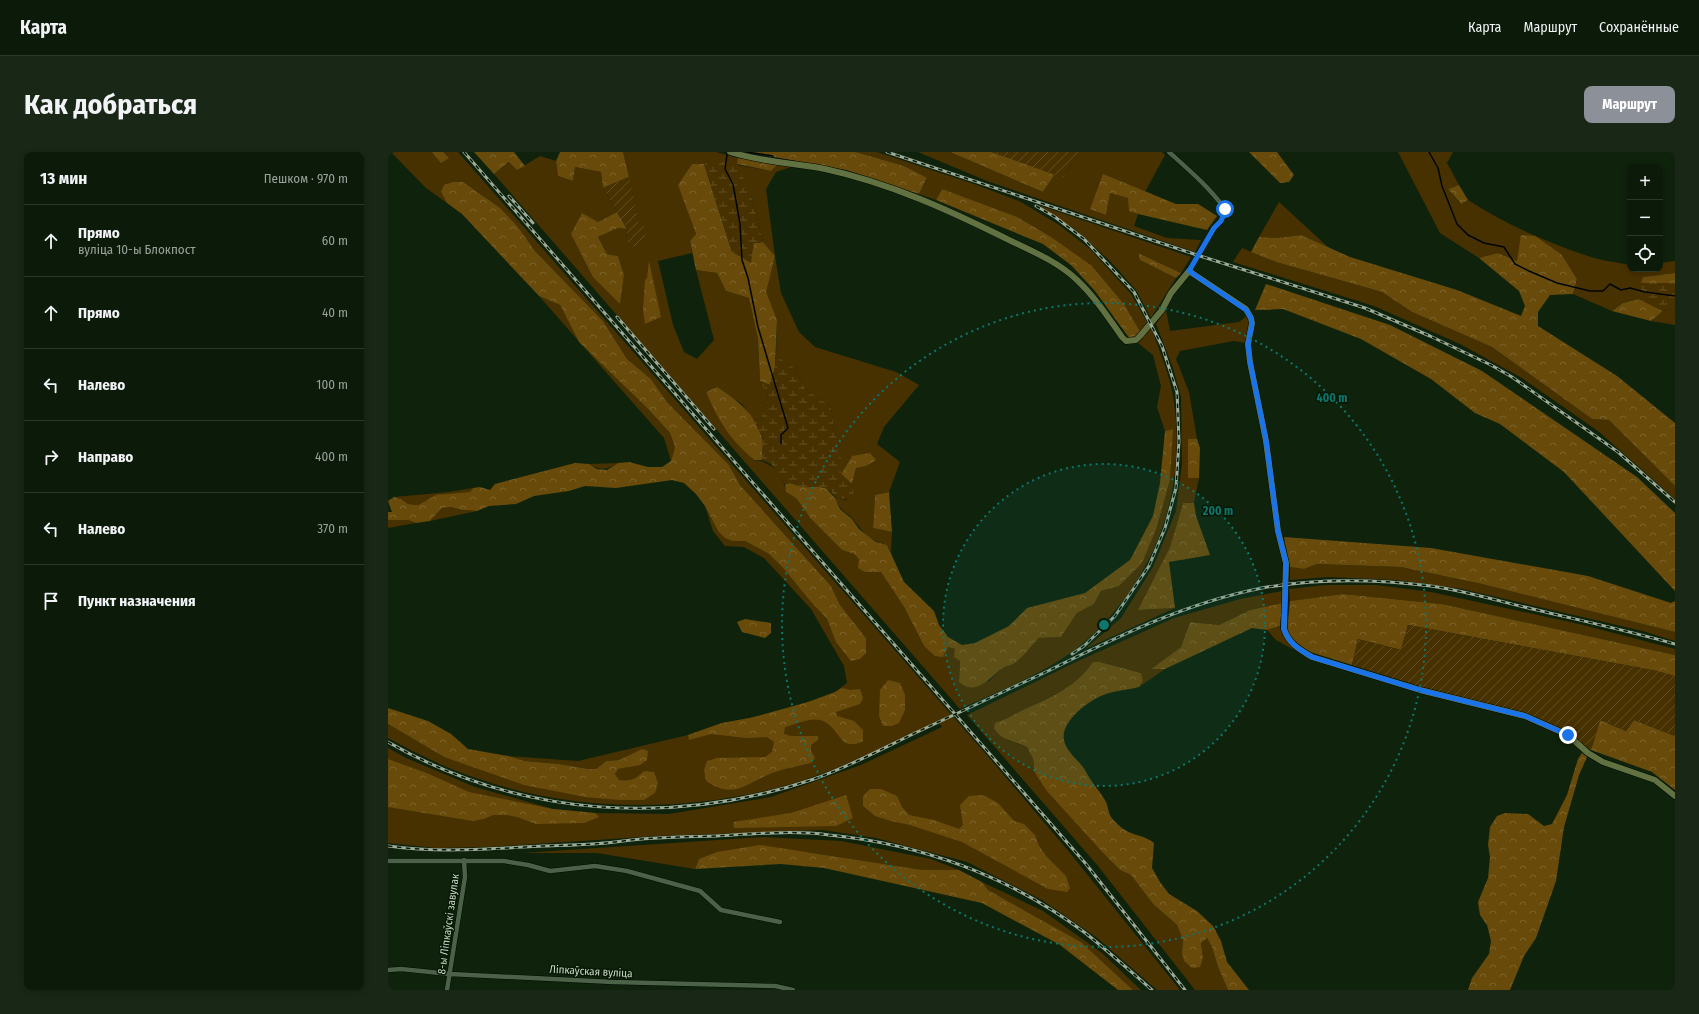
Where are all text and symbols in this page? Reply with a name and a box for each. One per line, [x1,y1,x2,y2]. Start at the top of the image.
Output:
text: Карта [20,16,67,39]
text: Карта [1468,19,1501,36]
text: Маршрут [1523,19,1577,36]
text: Сохранённые [1599,19,1679,36]
button: Маршрут [1584,86,1675,123]
text: Как добраться [24,88,197,121]
map controls [1627,164,1663,272]
button: + [1627,164,1663,200]
text: 13 мин [40,168,87,189]
text: Пешком · 970 m [264,171,348,186]
route start [1216,200,1234,218]
button: − [1627,200,1663,236]
text: Прямо [78,224,120,242]
icon: ahead [40,230,62,252]
text: 60 m [322,233,348,248]
button: locate [1627,236,1663,272]
text: вуліца 10-ы Блокпост [78,242,196,257]
icon: ahead [40,302,62,324]
text: Прямо [78,304,120,322]
text: 40 m [322,305,348,320]
icon: left [40,374,62,396]
text: Налево [78,376,125,394]
text: 100 m [316,377,348,392]
text: 400 m [1317,391,1347,405]
icon: right [40,446,62,468]
text: Направо [78,448,133,466]
text: 400 m [315,449,348,464]
text: 200 m [1202,504,1233,518]
icon: left [40,518,62,540]
text: Налево [78,520,125,538]
text: 370 m [317,521,348,536]
icon: arrive [40,590,62,612]
text: Пункт назначения [78,592,196,610]
centre of rings [1097,618,1111,632]
route end [1559,726,1577,744]
street label: 8-ы Ліпкаўскі завулак [435,872,462,975]
street label: Ліпкаўская вуліца [549,963,633,980]

